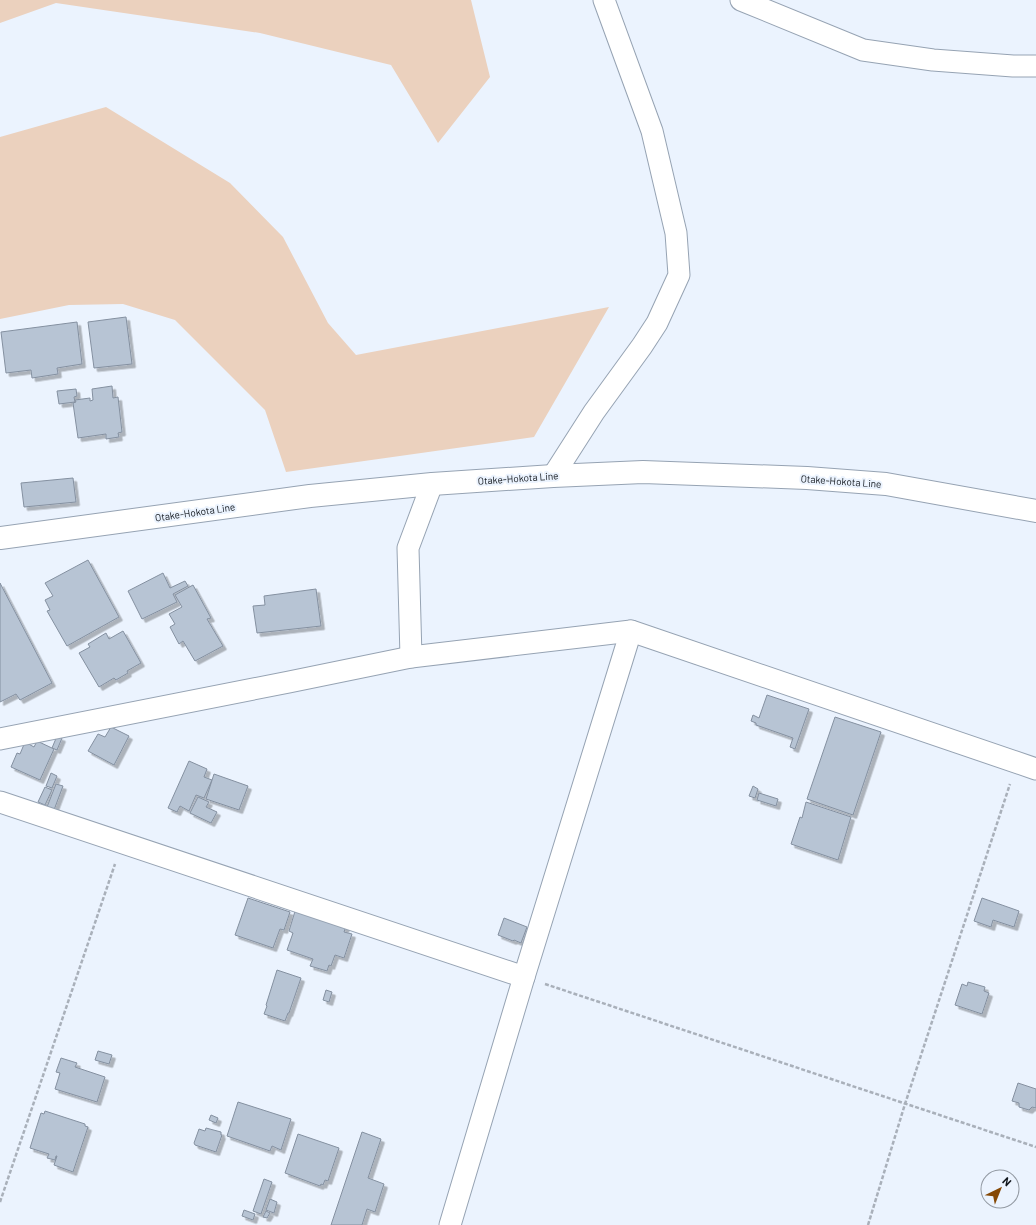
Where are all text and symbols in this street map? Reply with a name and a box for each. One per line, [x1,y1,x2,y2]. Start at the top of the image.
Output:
street label: Otake-Hokota Line [477,469,559,487]
street label: Otake-Hokota Line [800,472,882,490]
street label: Otake-Hokota Line [154,500,236,524]
north arrow [980,1169,1020,1209]
text: N [1000,1174,1014,1189]

